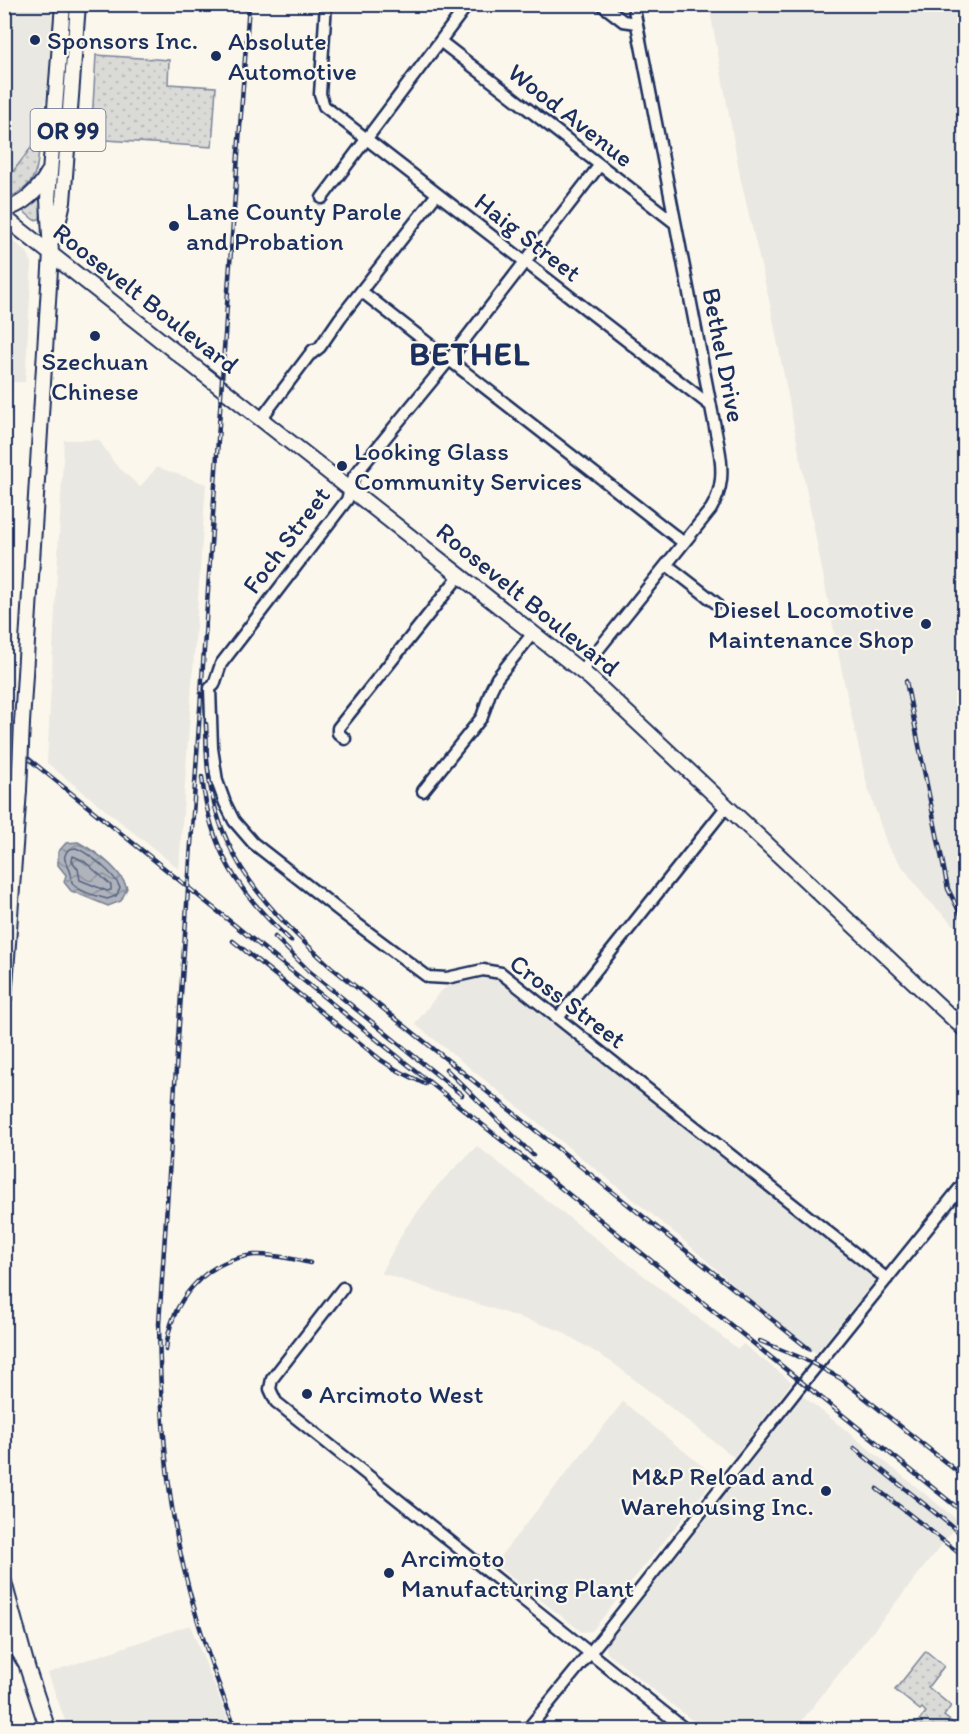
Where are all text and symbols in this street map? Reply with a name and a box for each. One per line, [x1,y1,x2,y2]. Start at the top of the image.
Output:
place label: Sponsors Inc. [47,24,198,56]
place label: Absolute Automotive [228,25,357,87]
marker: Sponsors Inc. [28,33,42,47]
marker: Absolute Automotive [209,49,223,63]
street label: Wood Avenue [502,56,640,174]
road number: OR 99 [31,109,106,151]
street label: Haig Street [468,185,588,289]
place label: Lane County Parole and Probation [186,195,402,257]
street label: Roosevelt Boulevard [47,216,245,380]
marker: Lane County Parole and Probation [167,219,181,233]
street label: Bethel Drive [695,285,753,425]
marker: Szechuan Chinese [88,329,102,343]
district label: BETHEL [409,335,531,373]
place label: Szechuan Chinese [41,345,149,407]
place label: Looking Glass Community Services [354,435,582,497]
marker: Looking Glass Community Services [335,459,349,473]
street label: Foch Street [235,480,337,600]
street label: Roosevelt Boulevard [430,515,626,683]
place label: Diesel Locomotive Maintenance Shop [708,593,914,655]
marker: Diesel Locomotive Maintenance Shop [919,617,933,631]
street label: Cross Street [503,947,633,1055]
place label: Arcimoto West [319,1378,484,1410]
marker: Arcimoto West [300,1387,314,1401]
place label: M&P Reload and Warehousing Inc. [620,1460,815,1522]
marker: M&P Reload and Warehousing Inc. [819,1484,833,1498]
place label: Arcimoto Manufacturing Plant [401,1542,634,1604]
marker: Arcimoto Manufacturing Plant [382,1566,396,1580]

